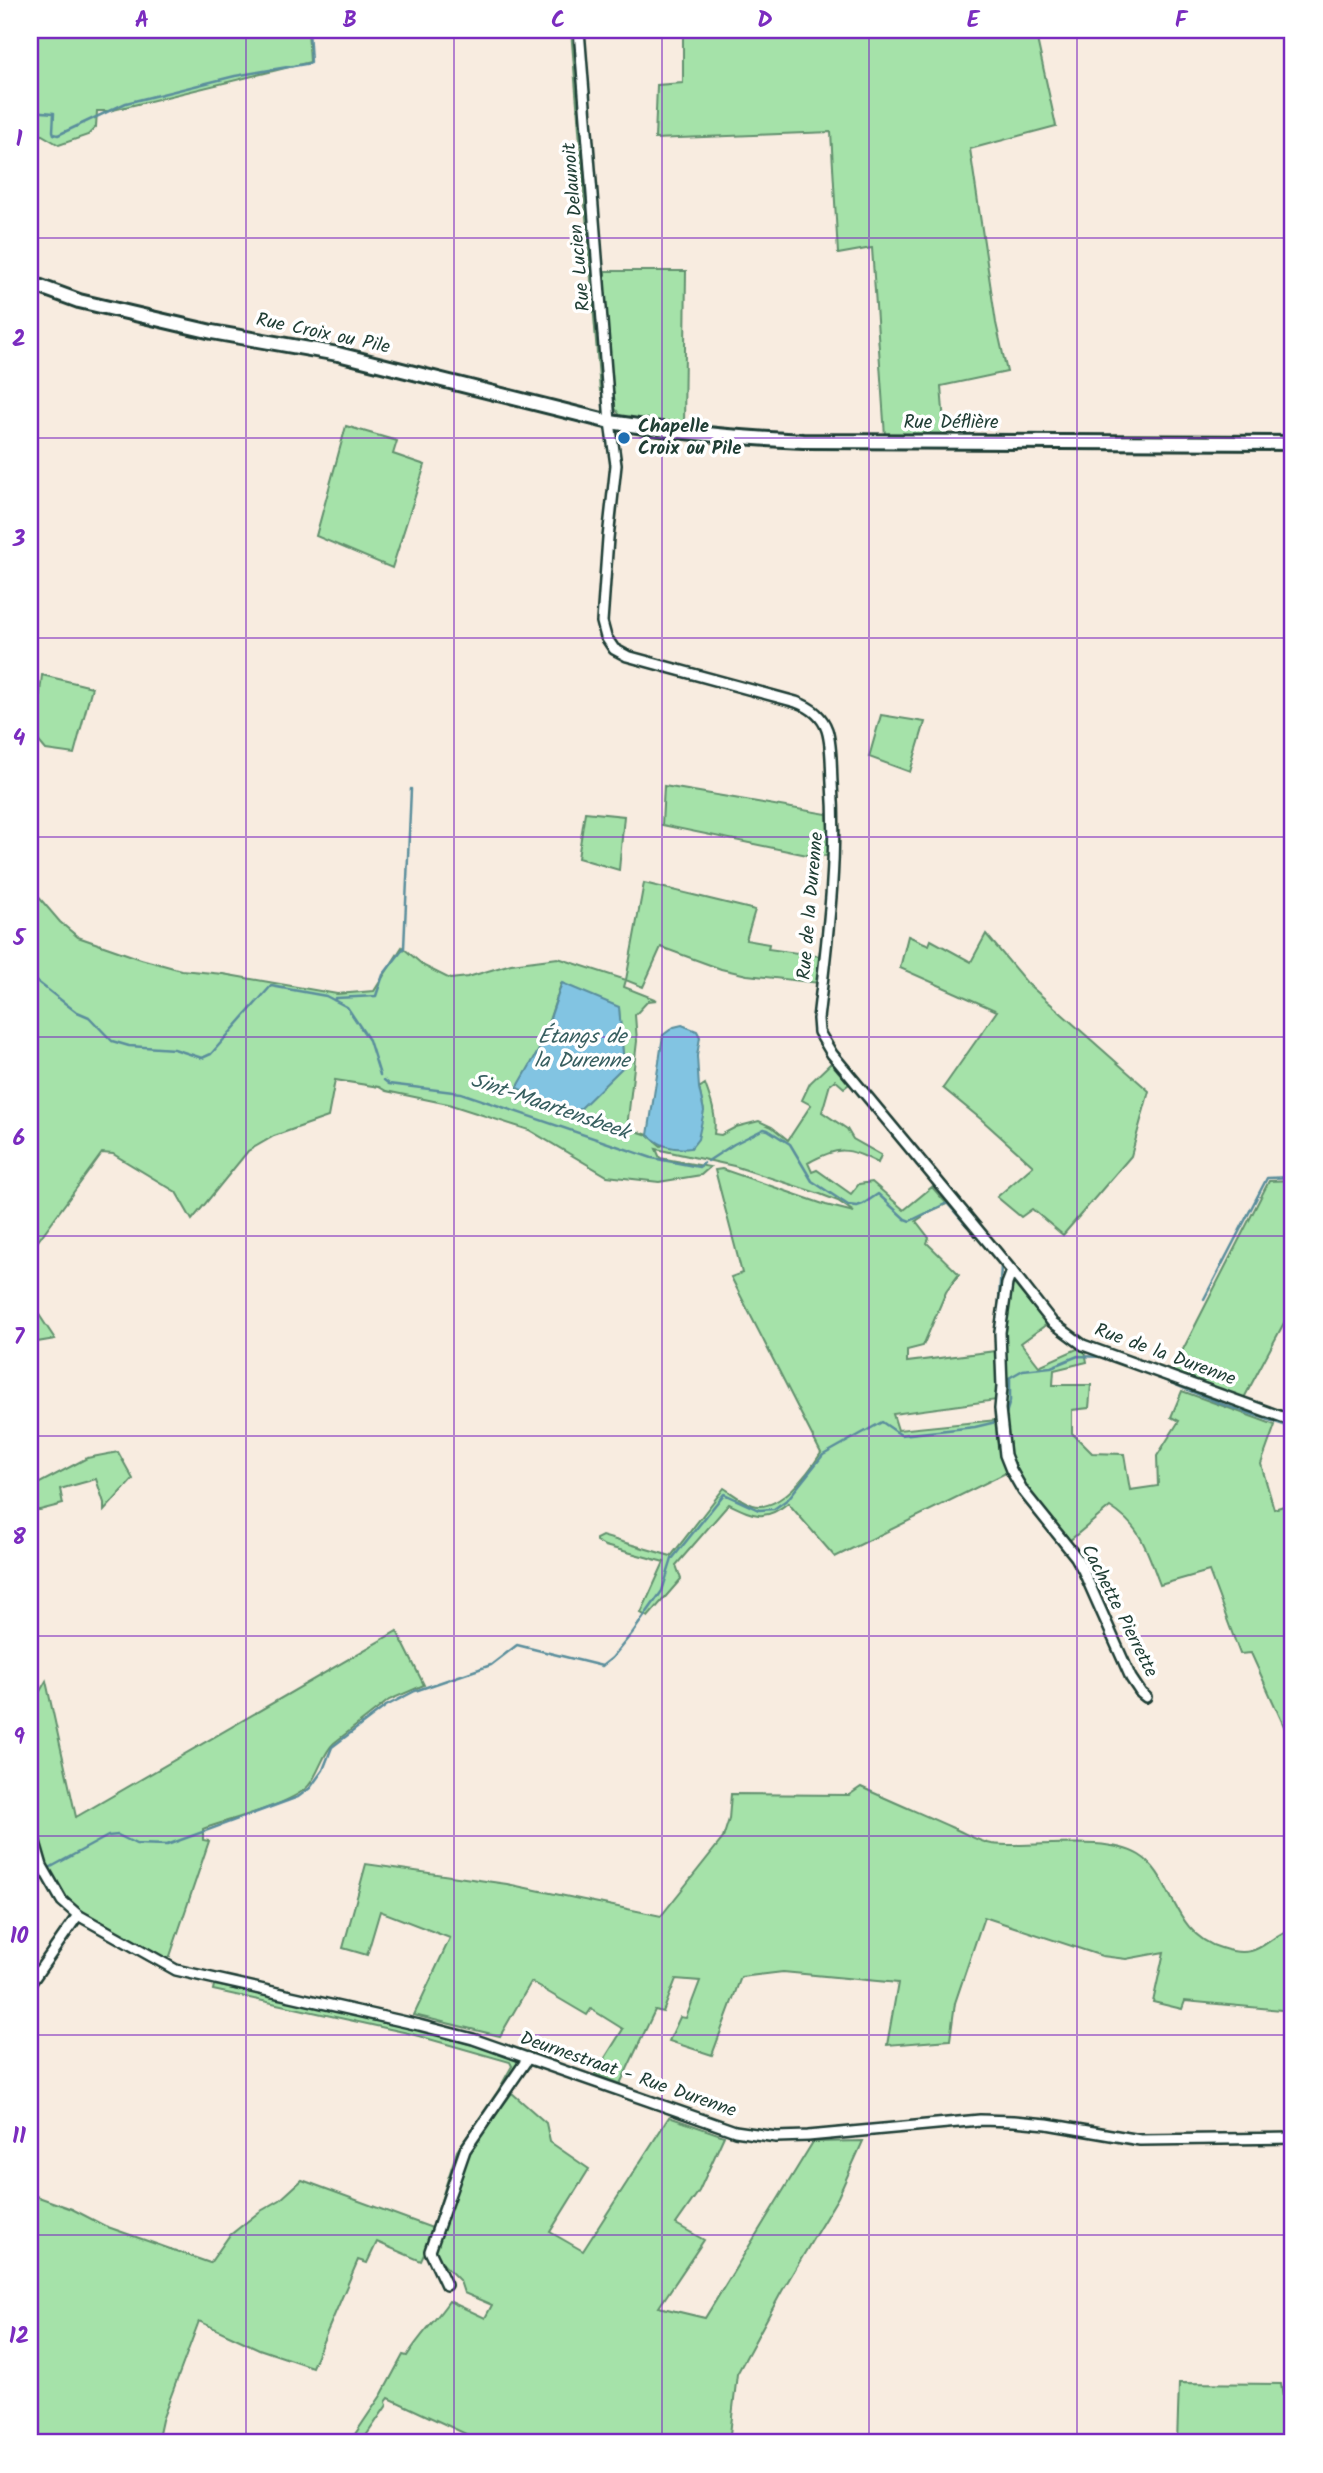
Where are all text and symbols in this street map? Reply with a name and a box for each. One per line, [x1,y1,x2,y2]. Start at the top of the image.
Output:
text: A [135,3,149,39]
text: B [343,3,357,39]
text: C [551,3,565,39]
text: D [757,3,773,39]
text: E [967,3,981,39]
text: F [1175,3,1189,39]
text: 1 [16,122,23,158]
street label: Rue Lucien Delaunoit [555,141,599,313]
street label: Rue Croix ou Pile [253,305,393,363]
text: 2 [12,322,26,358]
street label: Rue Déflière [904,408,999,438]
place label: Chapelle Croix ou Pile [638,412,741,464]
marker: Chapelle Croix ou Pile [616,430,632,446]
text: 3 [12,522,26,558]
text: 4 [13,721,26,757]
street label: Rue de la Durenne [790,830,832,981]
text: 5 [12,921,27,957]
water label: Étangs de la Durenne [534,1021,632,1078]
water label: Sint-Maartensbeek [466,1064,637,1151]
text: 6 [13,1121,25,1157]
street label: Rue de la Durenne [1090,1316,1240,1395]
text: 7 [14,1320,26,1356]
text: 8 [12,1520,26,1556]
street label: Cachette Pierrette [1072,1539,1166,1683]
text: 9 [13,1720,25,1756]
text: 10 [10,1919,29,1955]
street label: Deurnestraat - Rue Durenne [516,2024,741,2126]
text: 11 [12,2119,26,2155]
text: 12 [9,2319,29,2355]

